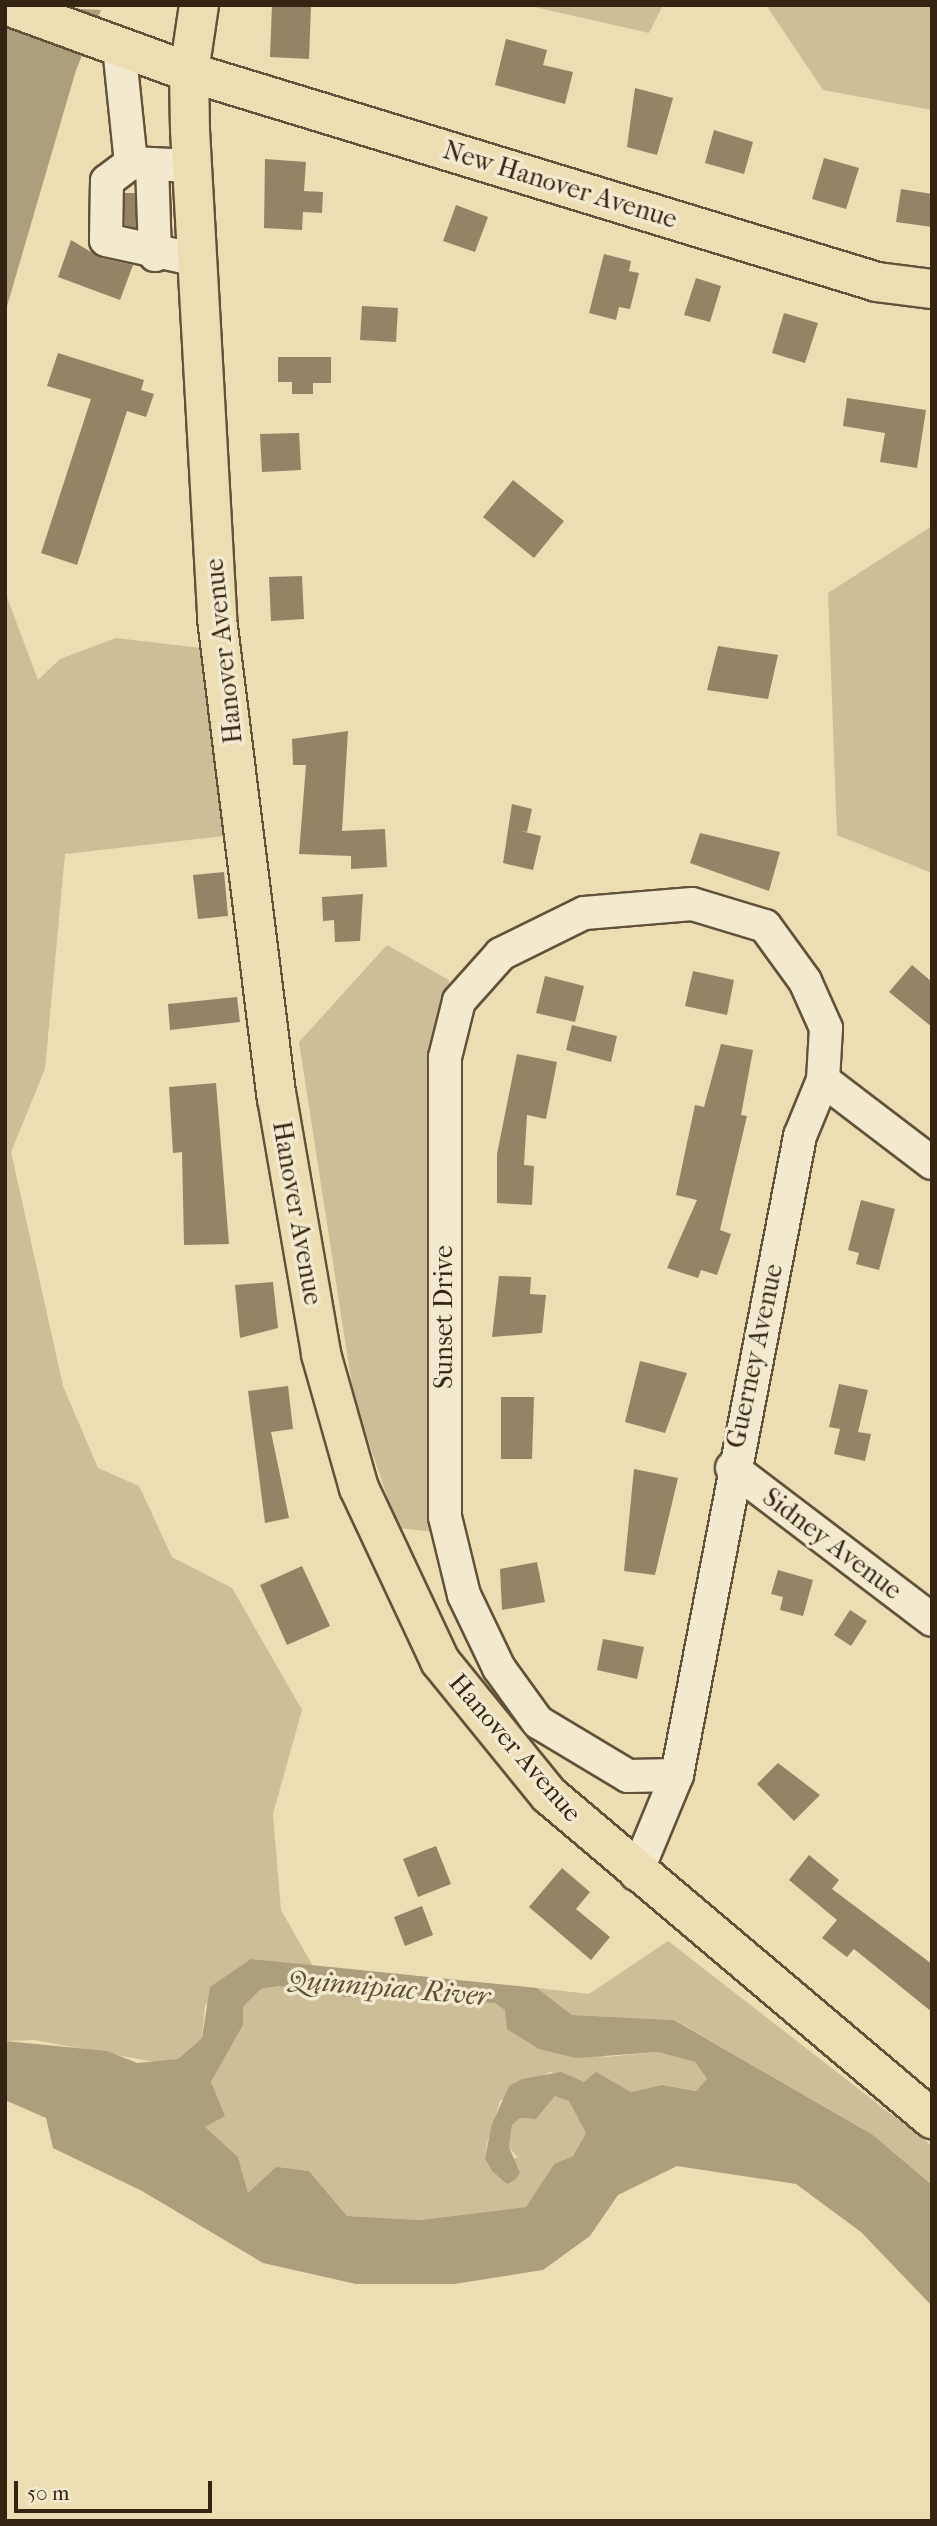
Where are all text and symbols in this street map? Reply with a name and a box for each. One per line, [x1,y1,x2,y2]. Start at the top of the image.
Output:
street label: New Hanover Avenue [439,135,681,235]
street label: Hanover Avenue [199,557,249,745]
street label: Hanover Avenue [265,1119,329,1307]
street label: Sunset Drive [428,1245,460,1389]
street label: Guerney Avenue [720,1261,790,1451]
street label: Sidney Avenue [756,1482,908,1606]
street label: Hanover Avenue [442,1668,588,1828]
water label: Quinnipiac River [287,1962,491,2014]
scale bar [18,2466,215,2510]
text: 50 m [27,2481,70,2505]

